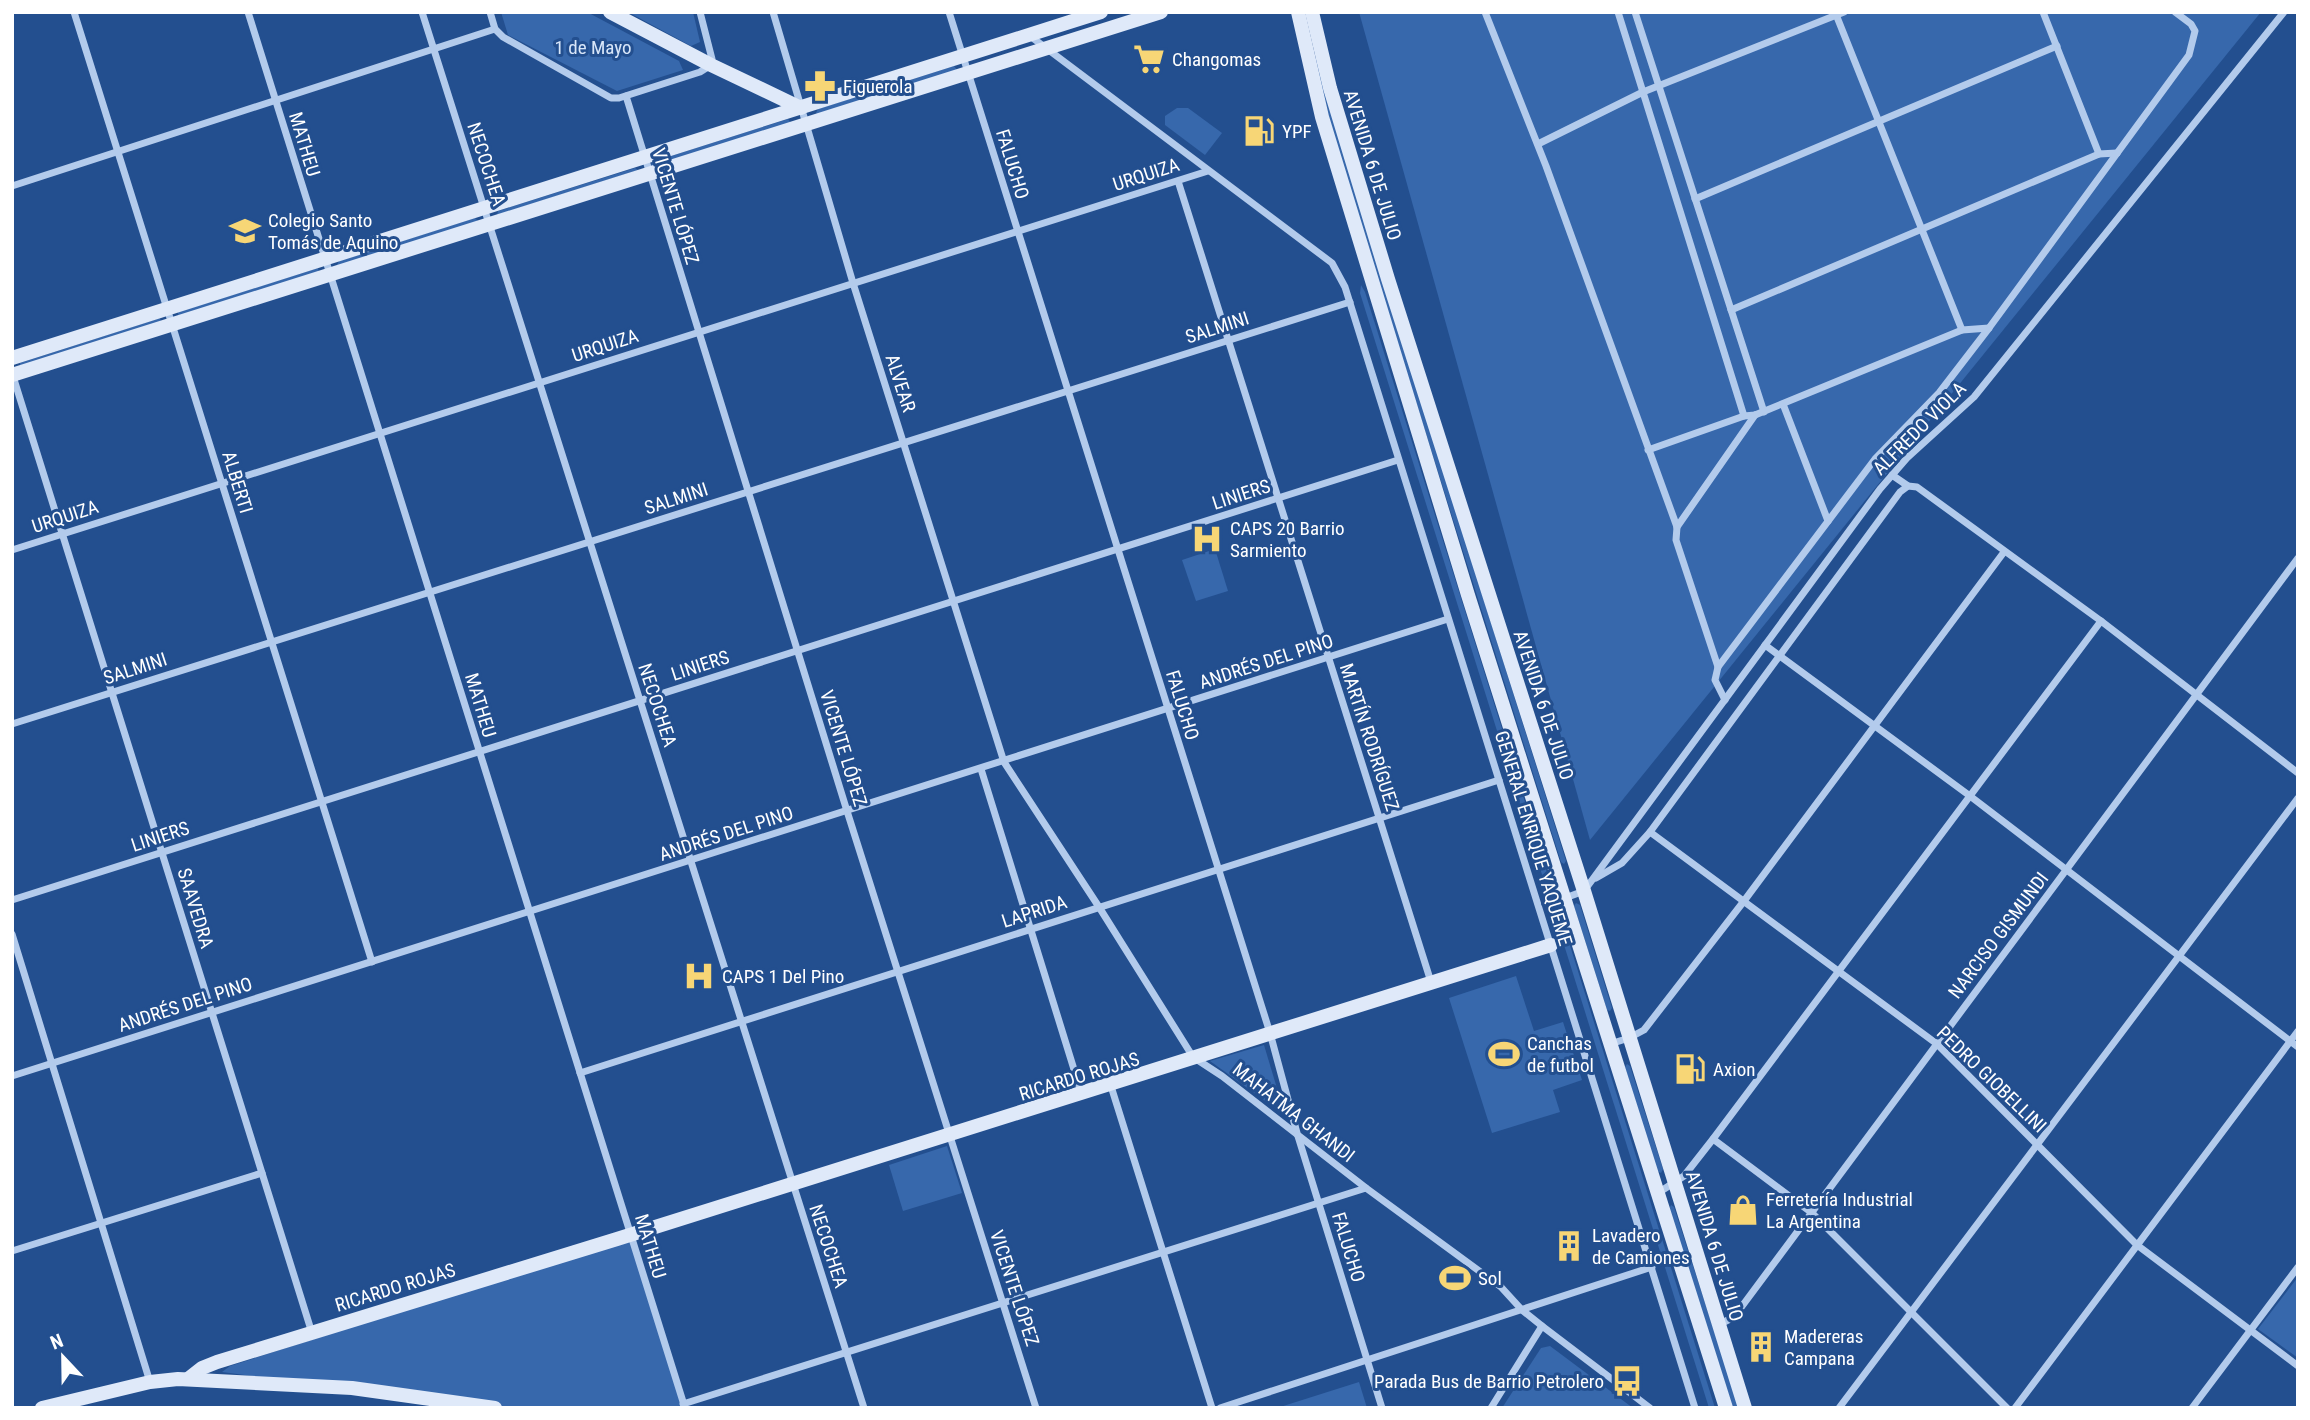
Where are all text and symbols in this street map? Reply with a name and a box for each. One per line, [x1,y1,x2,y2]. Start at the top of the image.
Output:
park label: 1 de Mayo [554,36,632,59]
supermarket icon: Changomas [1132,42,1166,76]
place label: Changomas [1172,48,1261,71]
pharmacy icon: Figuerola [803,69,837,103]
place label: Figuerola [843,75,913,98]
street label: AVENIDA 6 DE JULIO [1339,87,1406,243]
street label: MATHEU [284,109,325,179]
fuel station icon: YPF [1242,114,1276,148]
street label: NECOCHEA [462,120,511,209]
place label: YPF [1282,120,1312,143]
street label: FALUCHO [991,126,1034,202]
street label: VICENTE LÓPEZ [647,145,704,267]
street label: URQUIZA [1110,153,1182,196]
place label: Colegio Santo Tomás de Aquino [268,209,398,254]
school or university icon: Colegio Santo Tomás de Aquino [228,214,262,248]
street label: SALMINI [1182,306,1252,349]
street label: URQUIZA [569,324,641,367]
street label: ALVEAR [880,351,921,415]
street label: ALFREDO VIOLA [1868,377,1971,480]
street label: ALBERTI [217,448,258,516]
street label: LINIERS [1209,474,1273,515]
street label: SALMINI [641,477,711,520]
street label: URQUIZA [29,495,101,538]
place label: CAPS 20 Barrio Sarmiento [1230,517,1345,562]
hospital icon: CAPS 20 Barrio Sarmiento [1190,522,1224,556]
street label: AVENIDA 6 DE JULIO [1508,627,1579,783]
street label: ANDRÉS DEL PINO [1196,629,1336,694]
street label: LINIERS [668,645,732,686]
street label: SALMINI [100,647,170,690]
street label: MARTÍN RODRÍGUEZ [1335,660,1404,814]
street label: NECOCHEA [633,661,682,750]
street label: FALUCHO [1161,667,1204,743]
street label: MATHEU [460,670,501,740]
street label: VICENTE LÓPEZ [815,687,872,809]
street label: GENERAL ENRIQUE YAQUEME [1490,728,1577,948]
street label: ANDRÉS DEL PINO [656,801,796,866]
street label: LINIERS [128,816,192,857]
street label: SAAVEDRA [172,865,219,951]
street label: NARCISO GISMUNDI [1943,868,2053,1003]
street label: LAPRIDA [999,890,1070,933]
hospital icon: CAPS 1 Del Pino [682,959,716,993]
place label: CAPS 1 Del Pino [722,965,844,988]
street label: ANDRÉS DEL PINO [115,972,255,1037]
street label: PEDRO GIOBELLINI [1932,1021,2051,1137]
place label: Canchas de futbol [1527,1032,1594,1077]
sports icon: Canchas de futbol [1487,1037,1521,1071]
street label: RICARDO ROJAS [1016,1047,1142,1106]
fuel station icon: Axion [1673,1052,1707,1086]
street label: MAHATMA GHANDI [1228,1058,1359,1167]
place label: Axion [1713,1058,1755,1081]
street label: AVENIDA 6 DE JULIO [1681,1168,1748,1324]
place label: Ferretería Industrial La Argentina [1766,1188,1913,1233]
shop icon: Ferretería Industrial La Argentina [1726,1193,1760,1227]
street label: NECOCHEA [804,1202,853,1291]
street label: FALUCHO [1327,1209,1370,1285]
street label: MATHEU [630,1211,671,1281]
place label: Lavadero de Camiones [1592,1224,1690,1269]
street label: VICENTE LÓPEZ [985,1227,1044,1349]
building icon: Lavadero de Camiones [1552,1229,1586,1263]
street label: RICARDO ROJAS [332,1258,458,1317]
sports icon: Sol [1438,1261,1472,1295]
place label: Sol [1478,1267,1502,1290]
north arrow [28,1322,98,1392]
place label: Madereras Campana [1784,1325,1864,1370]
text: N [47,1329,67,1355]
building icon: Madereras Campana [1744,1330,1778,1364]
bus stop icon: Parada Bus de Barrio Petrolero [1610,1364,1644,1398]
place label: Parada Bus de Barrio Petrolero [1374,1370,1604,1393]

